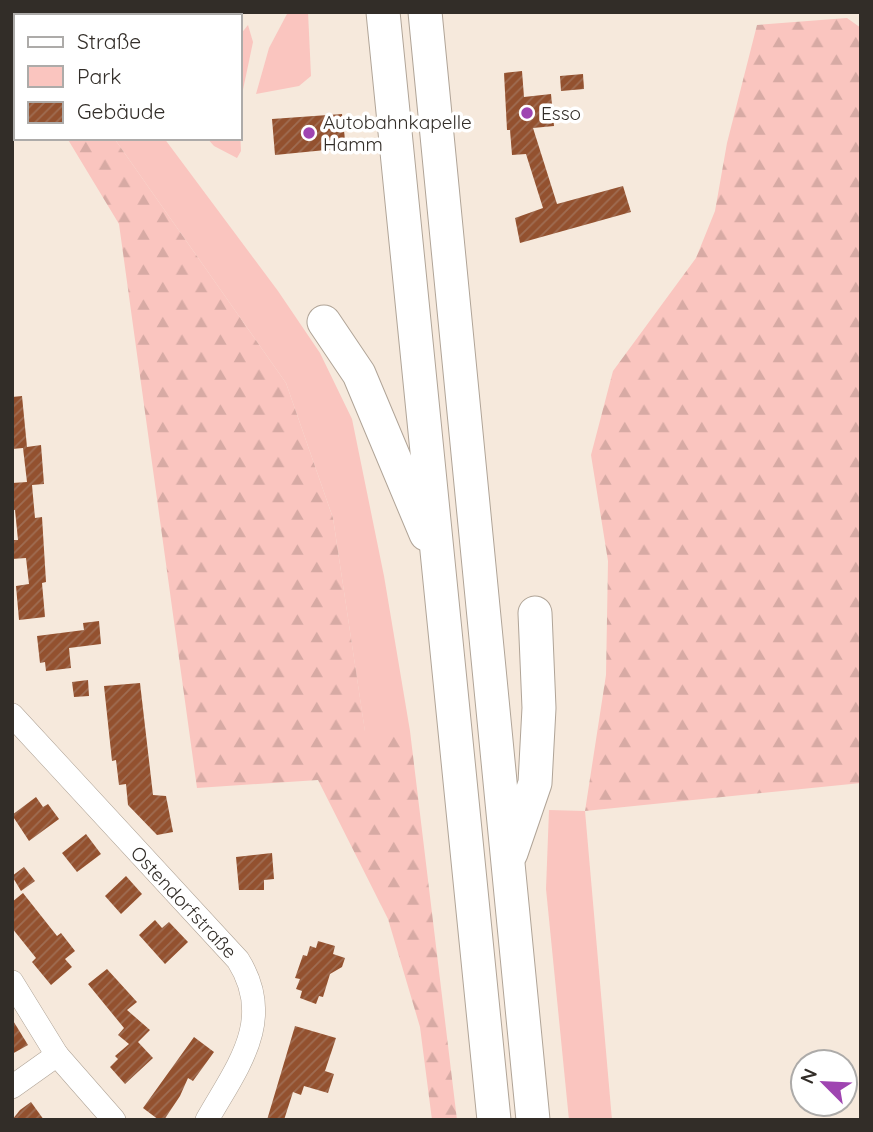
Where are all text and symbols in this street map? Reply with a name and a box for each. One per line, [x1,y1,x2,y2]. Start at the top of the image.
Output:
legend [14,14,242,140]
text: Straße [77,28,141,54]
text: Park [77,63,121,89]
text: Gebäude [77,98,165,124]
place label: Esso [541,101,581,125]
marker: Esso [519,105,535,121]
place label: Autobahnkapelle Hamm [323,110,472,156]
marker: Autobahnkapelle Hamm [301,125,317,141]
street label: Ostendorfstraße [126,841,242,963]
north arrow [789,1048,859,1118]
text: N [795,1065,822,1087]

